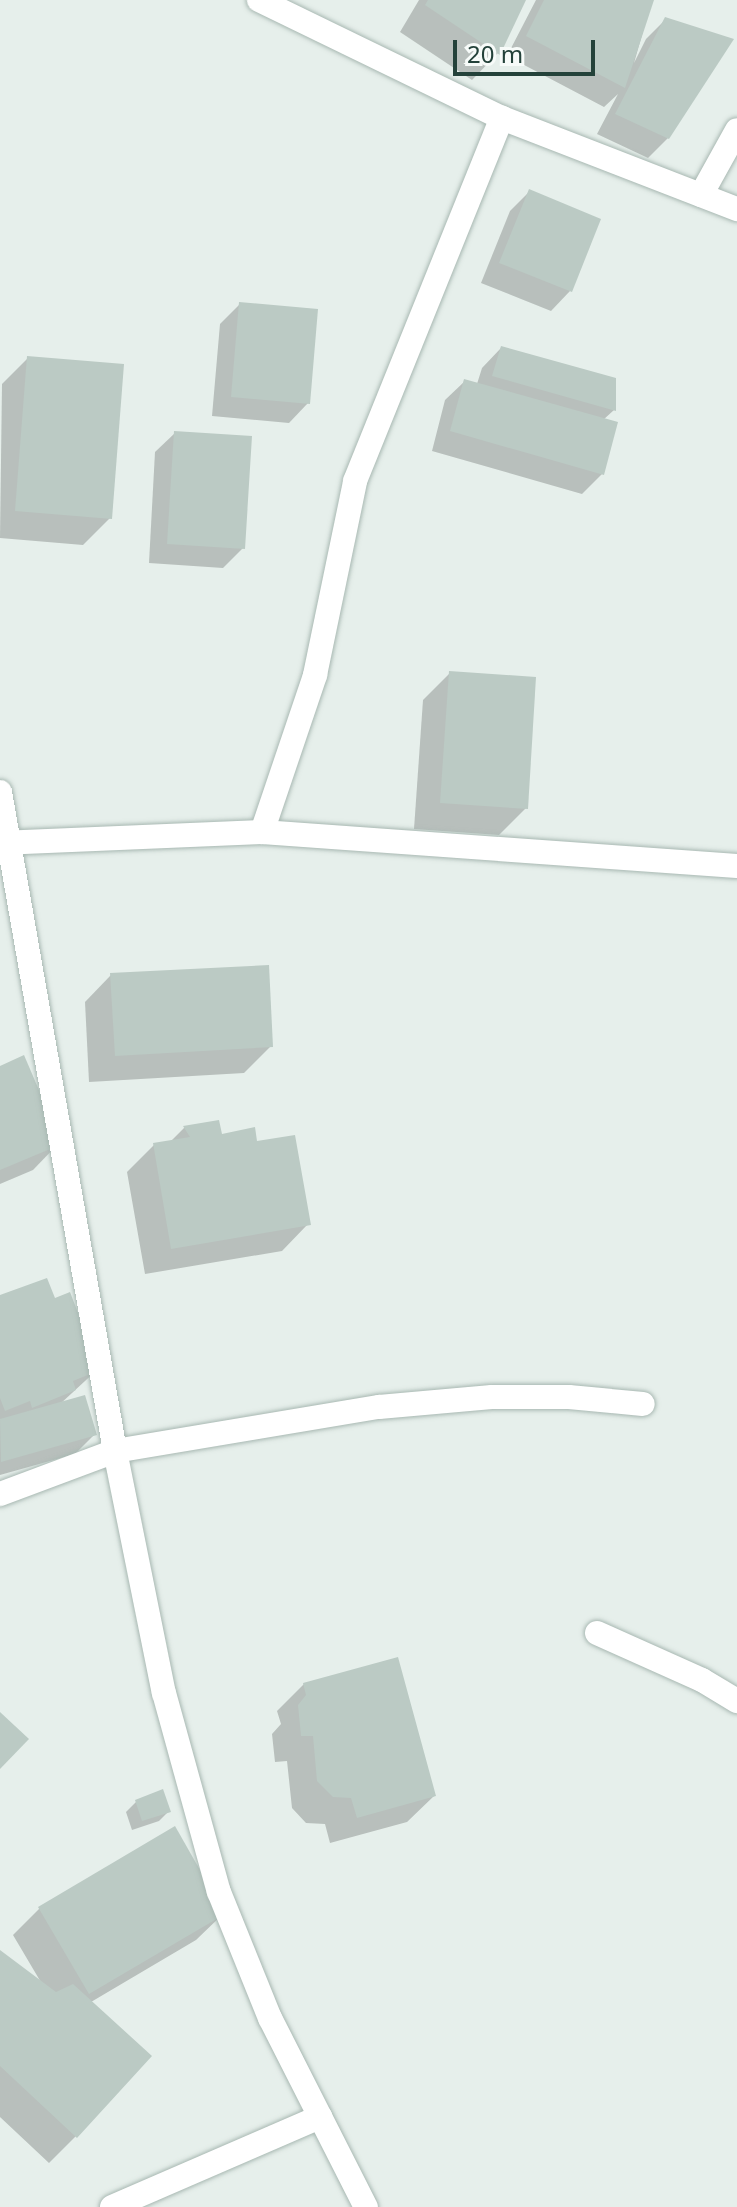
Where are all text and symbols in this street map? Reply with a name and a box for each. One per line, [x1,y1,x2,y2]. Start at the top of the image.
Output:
scale bar [457,24,599,74]
text: 20 m [467,37,523,70]

